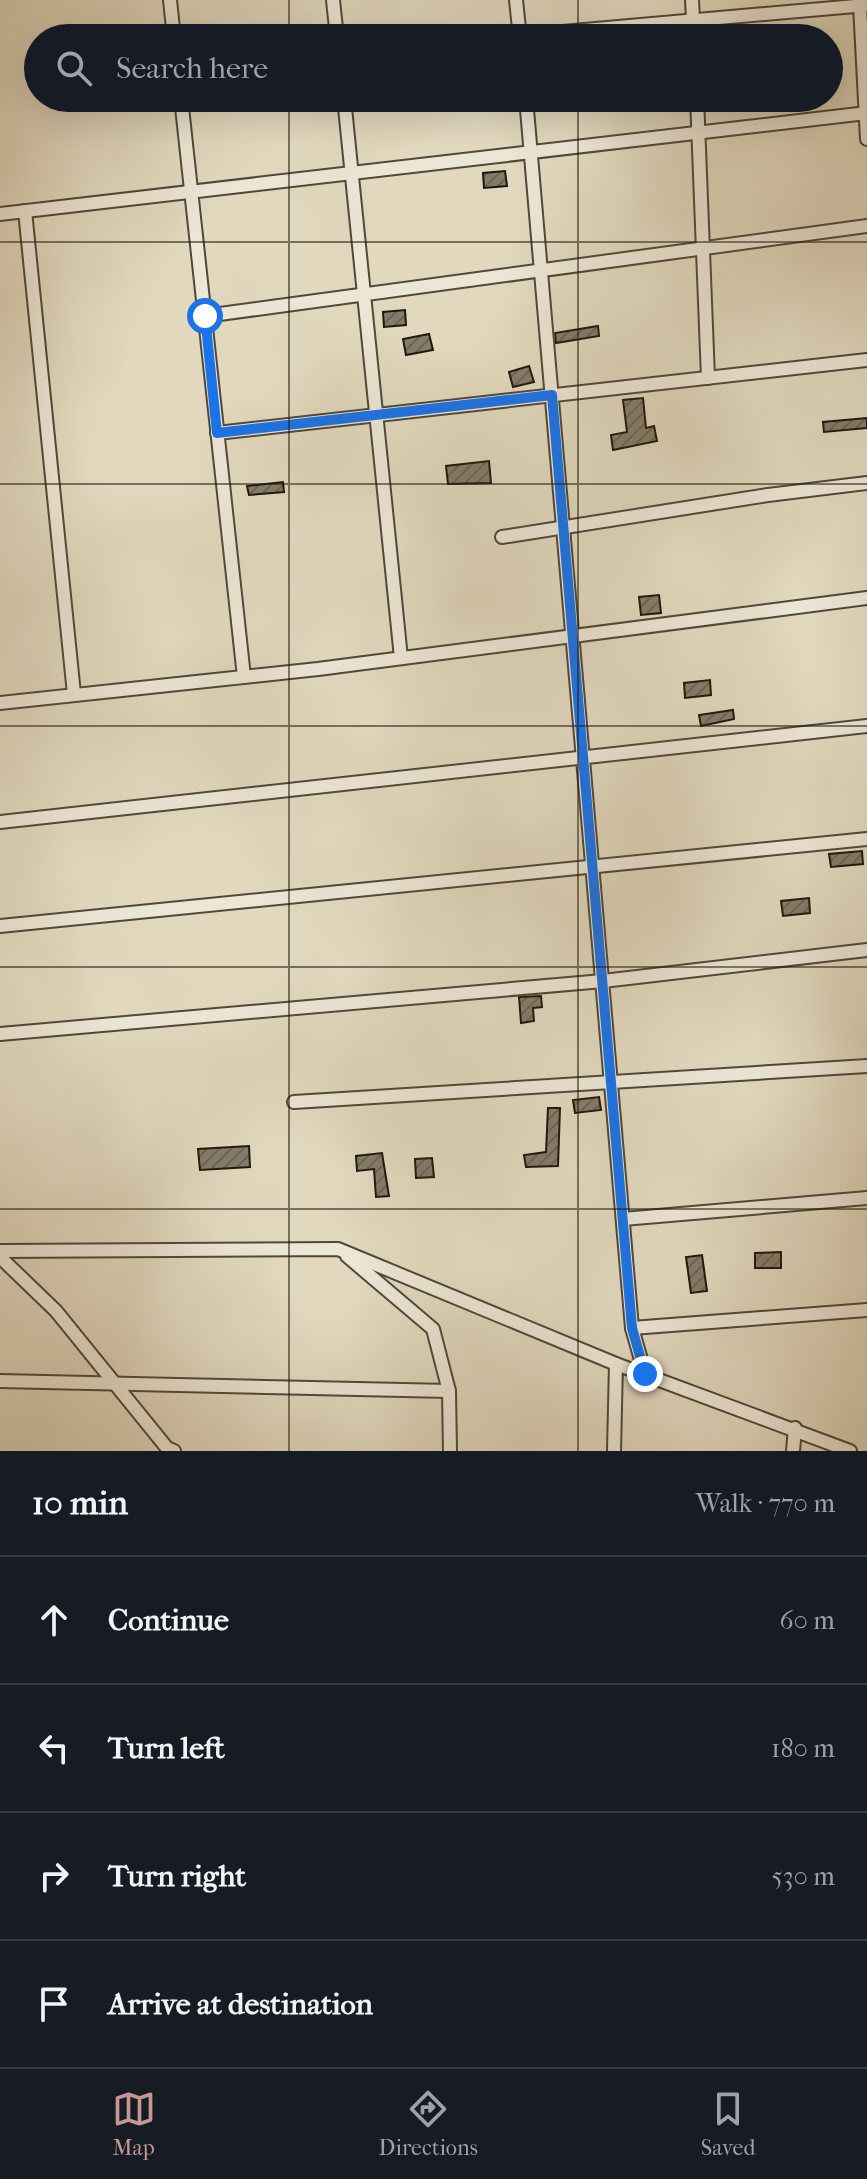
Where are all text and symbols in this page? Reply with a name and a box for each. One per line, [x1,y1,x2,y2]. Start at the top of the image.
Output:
search box [24,24,843,112]
icon: search [52,46,96,90]
text: Search here [116,51,268,86]
route start [187,298,223,334]
route end [627,1356,663,1392]
text: 10 min [32,1483,128,1523]
text: Walk · 770 m [696,1488,835,1519]
icon: ahead [32,1598,76,1642]
text: Continue [108,1603,229,1638]
text: 60 m [779,1605,835,1636]
icon: left [32,1726,76,1770]
text: Turn left [108,1731,225,1766]
text: 180 m [771,1733,835,1764]
icon: right [32,1854,76,1898]
text: Turn right [108,1859,246,1894]
text: 530 m [772,1861,835,1892]
icon: arrive [32,1982,76,2026]
text: Arrive at destination [108,1987,373,2022]
tab: Map [112,2087,156,2161]
tab: Directions [379,2087,478,2161]
tab: Saved [701,2087,755,2161]

